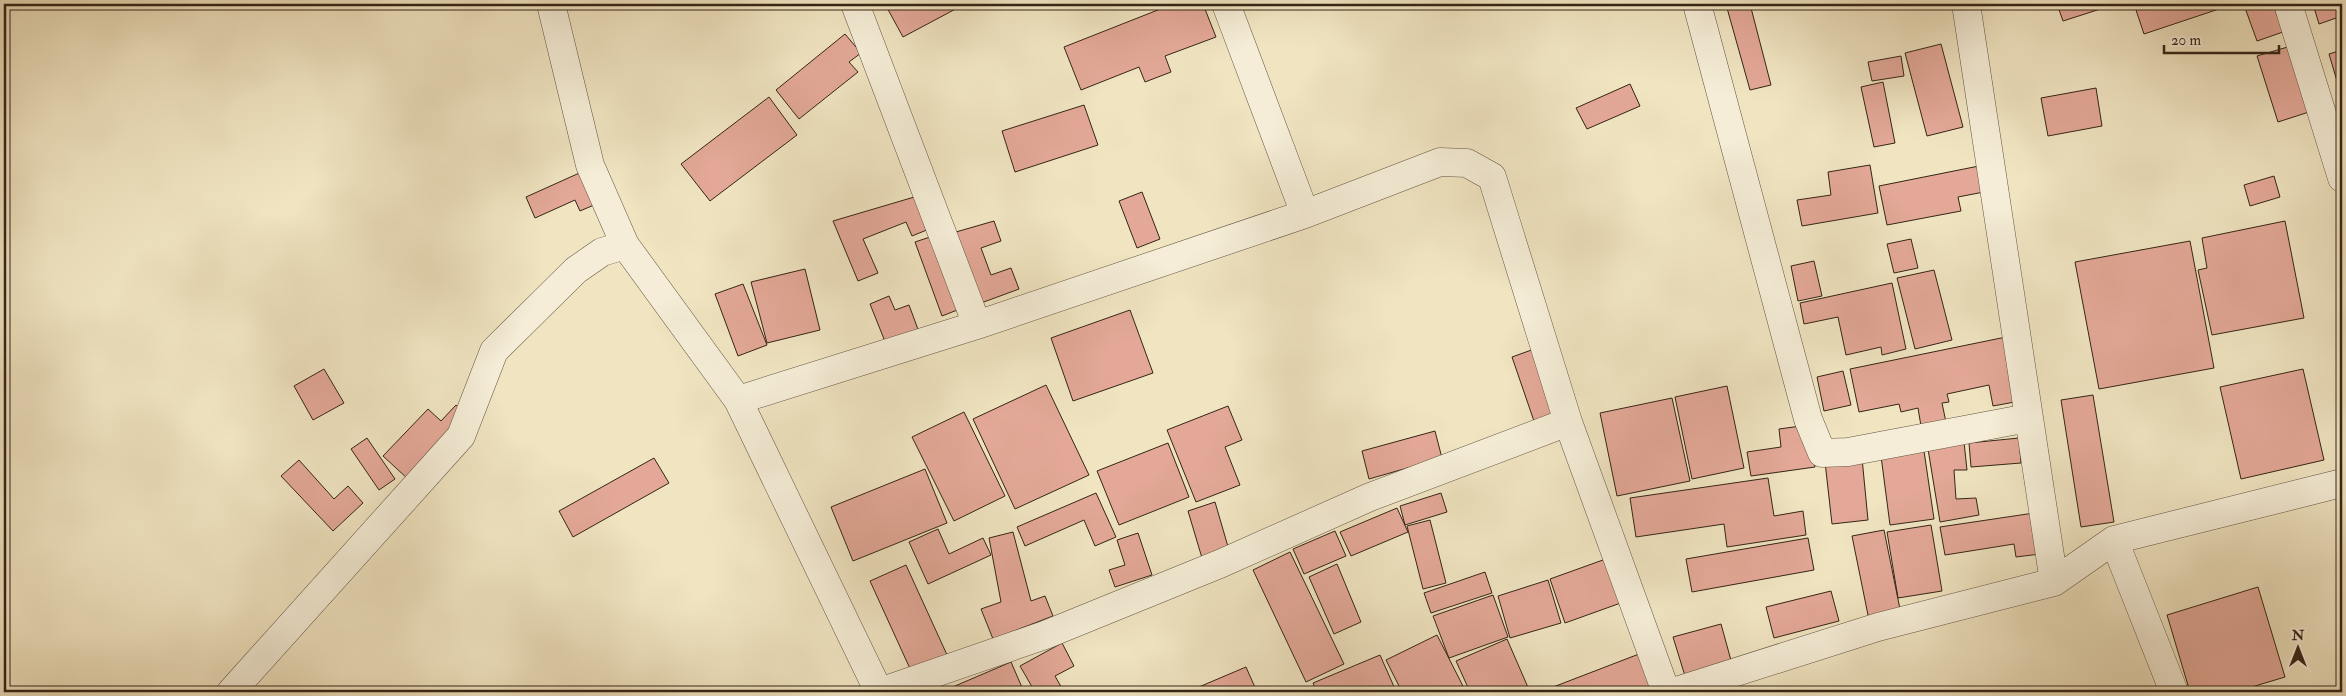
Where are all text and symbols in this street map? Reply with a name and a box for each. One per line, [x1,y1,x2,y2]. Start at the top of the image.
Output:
scale bar [2164,22,2278,54]
text: 20 m [2171,31,2201,50]
north arrow [2274,624,2324,674]
text: N [2291,627,2305,644]

